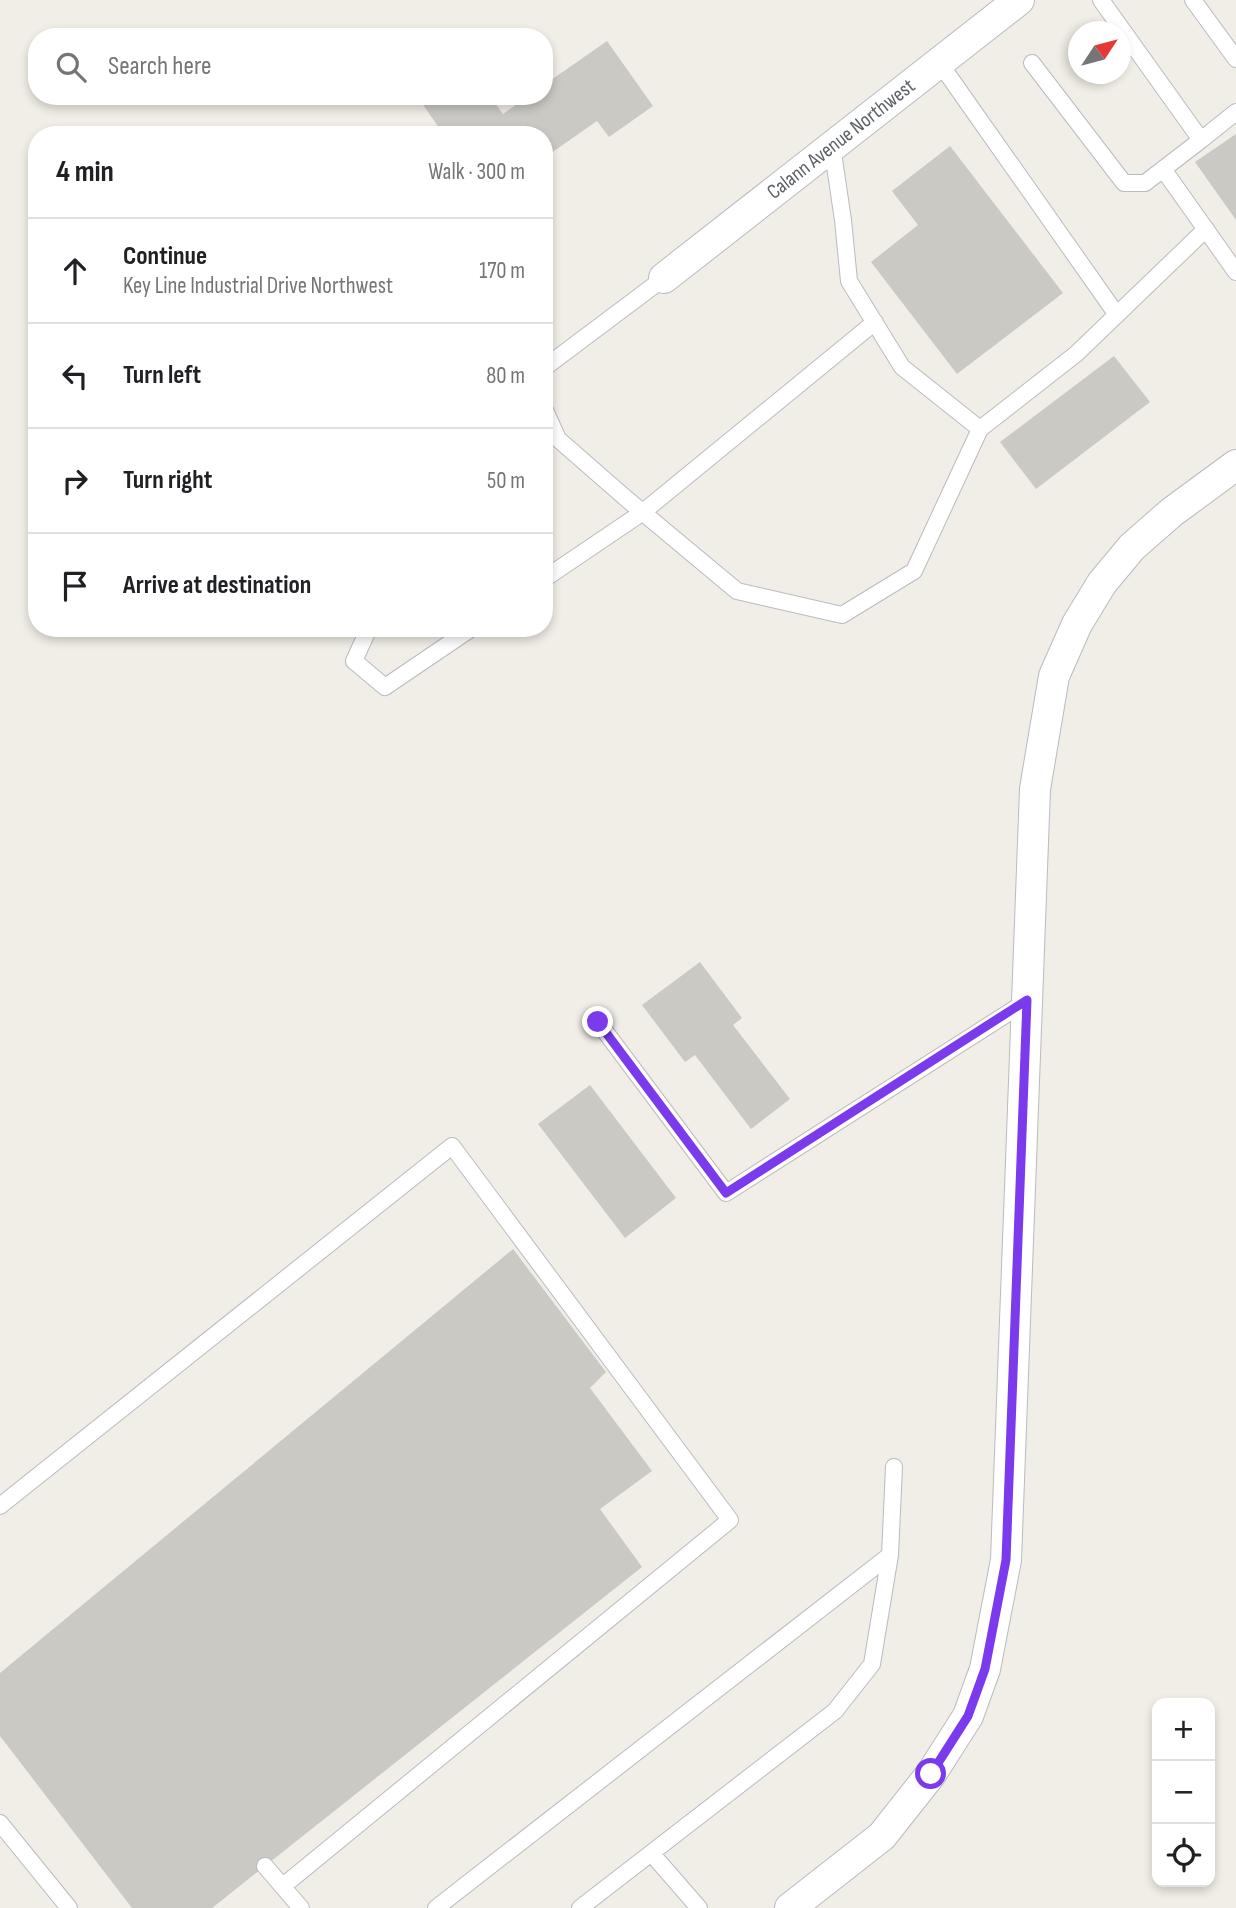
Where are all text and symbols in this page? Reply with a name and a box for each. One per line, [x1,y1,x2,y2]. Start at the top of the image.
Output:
north arrow [1068,21,1131,84]
search box [28,28,553,105]
icon: search [52,48,90,86]
text: Search here [108,51,211,82]
street label: Calann Avenue Northwest [762,73,920,205]
text: 4 min [56,154,114,190]
text: Walk · 300 m [428,158,525,186]
text: Continue [123,241,207,272]
icon: ahead [56,252,94,290]
text: 170 m [479,257,525,285]
text: Key Line Industrial Drive Northwest [123,272,393,300]
icon: left [56,357,94,395]
text: Turn left [123,360,201,391]
text: 80 m [486,362,525,390]
icon: right [56,462,94,500]
text: Turn right [123,465,212,496]
text: 50 m [487,467,525,495]
icon: arrive [56,567,94,605]
text: Arrive at destination [123,570,311,601]
route end [582,1006,613,1037]
map controls [1152,1698,1215,1887]
button: + [1152,1698,1215,1761]
route start [915,1758,946,1789]
button: − [1152,1761,1215,1824]
button: locate [1152,1824,1215,1887]

